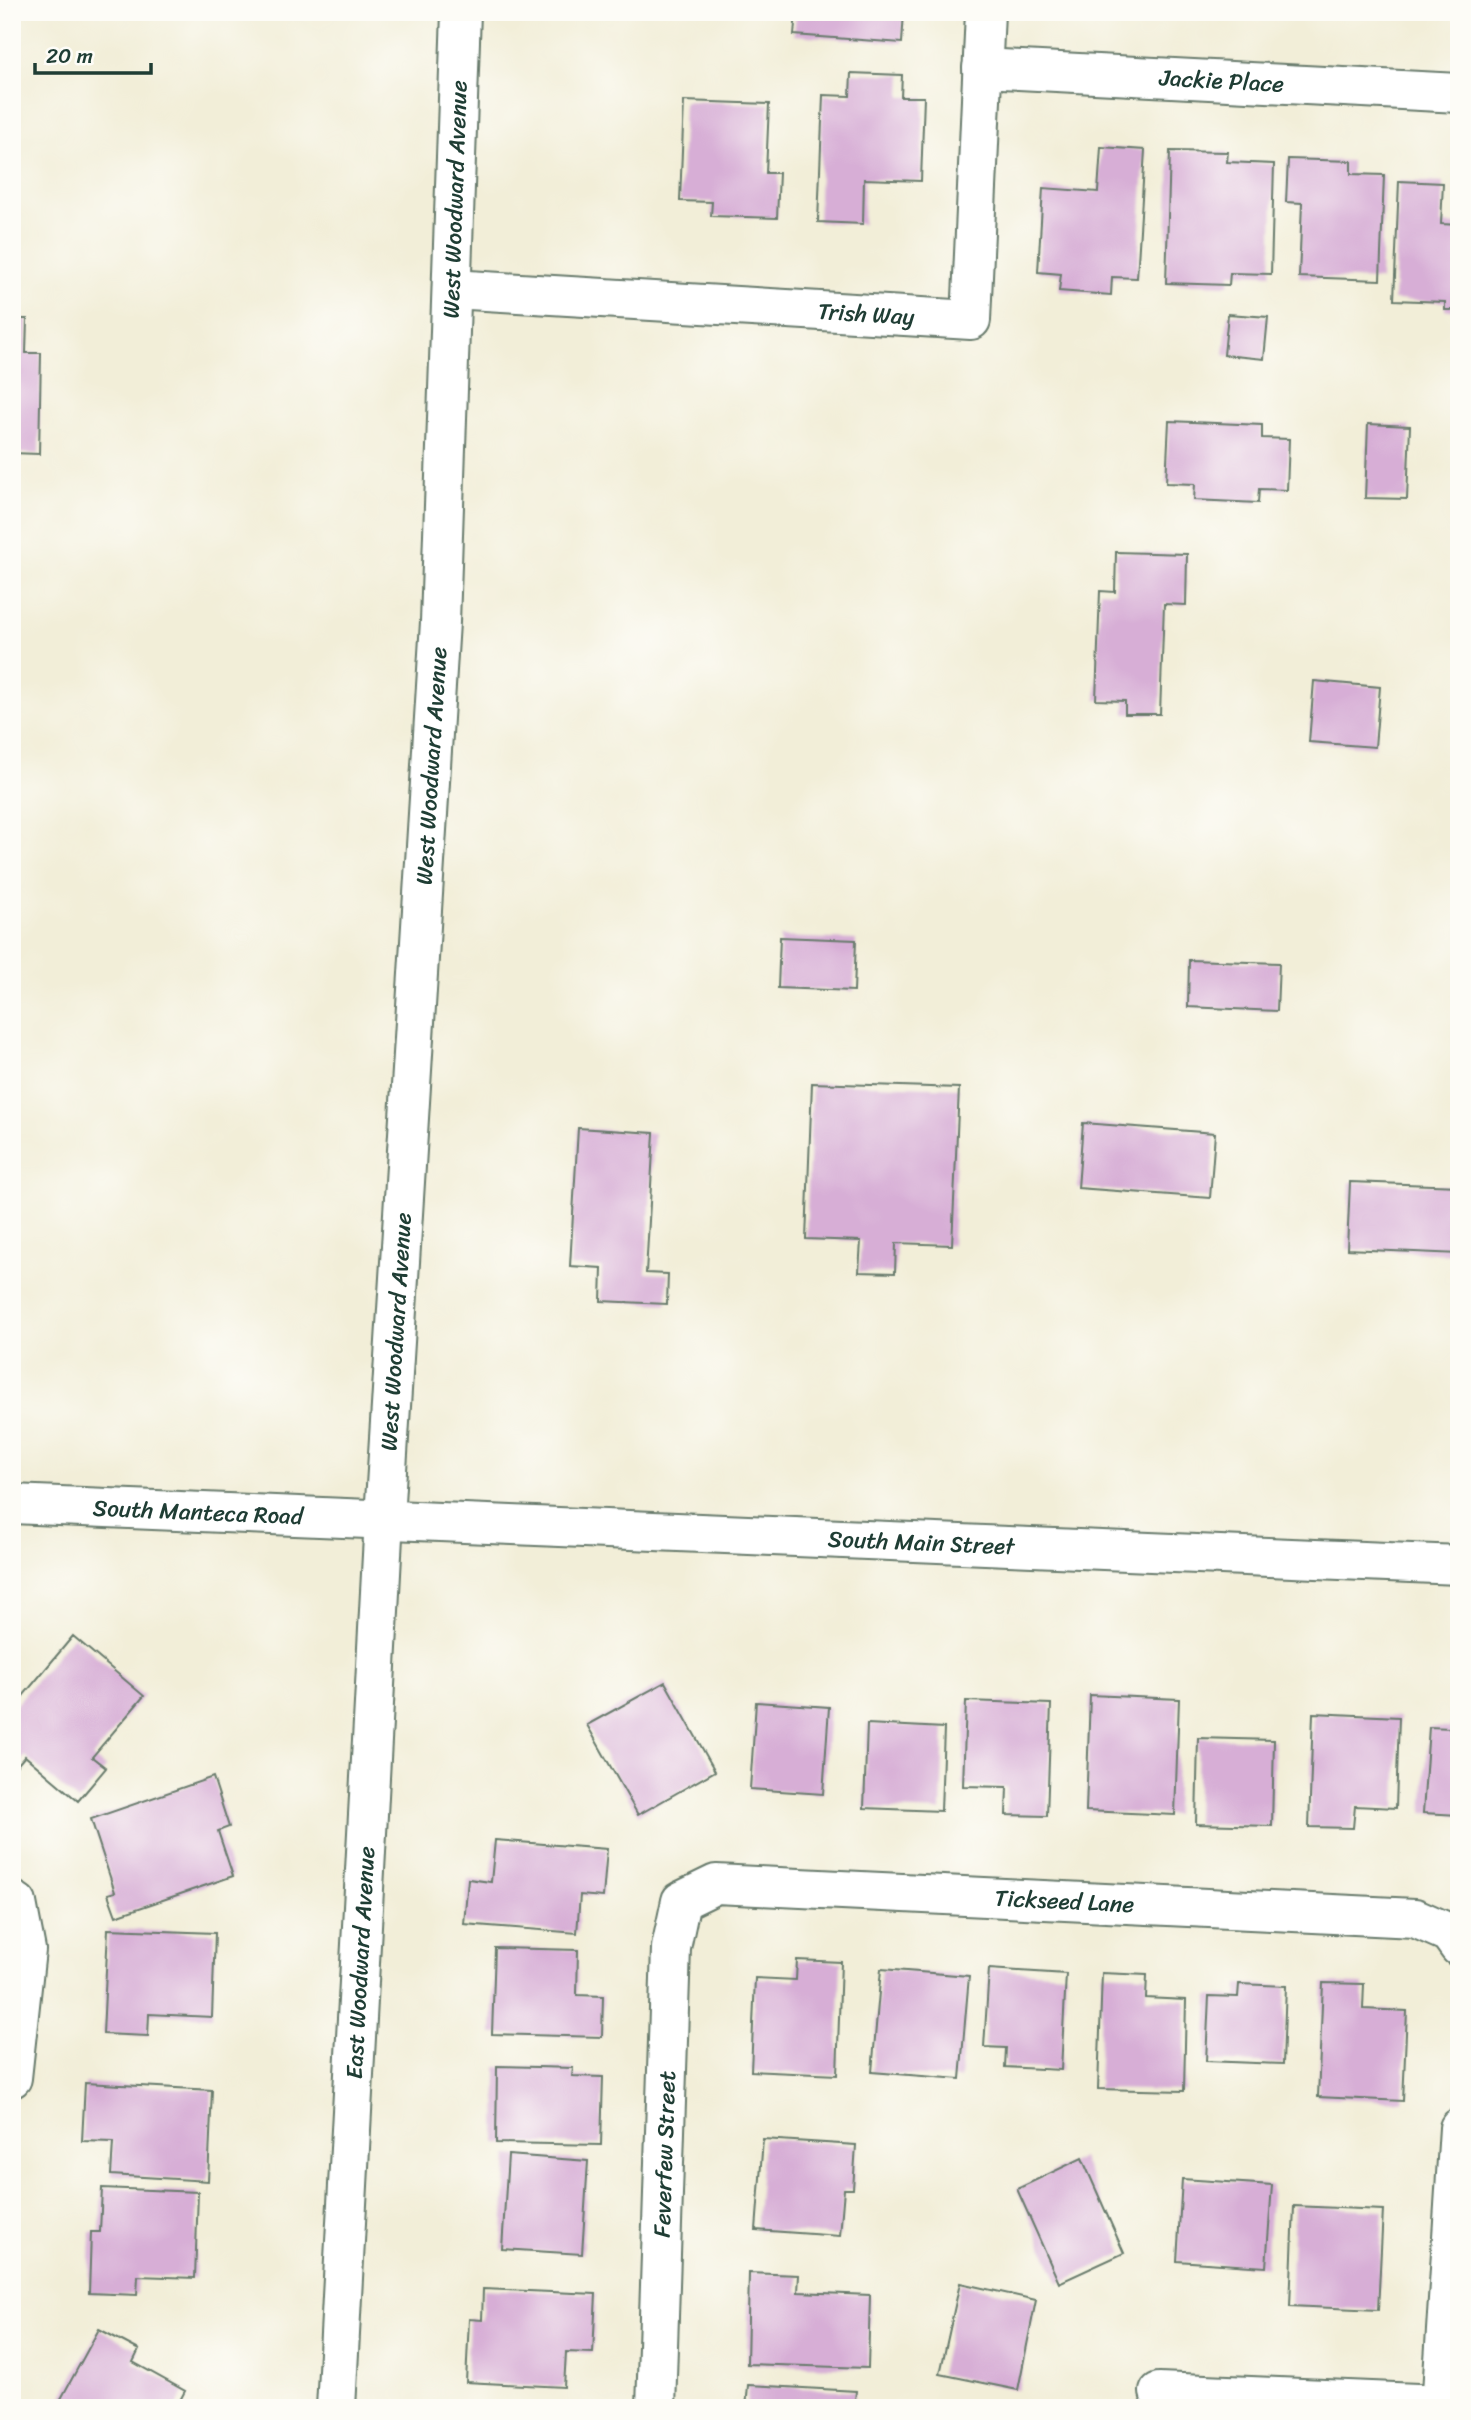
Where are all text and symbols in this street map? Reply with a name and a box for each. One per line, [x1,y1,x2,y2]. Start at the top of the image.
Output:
scale bar [35,32,150,76]
text: 20 m [46,37,93,75]
street label: Jackie Place [1157,57,1285,104]
street label: West Woodward Avenue [430,79,479,319]
street label: Trish Way [817,290,916,337]
street label: West Woodward Avenue [403,645,459,886]
street label: West Woodward Avenue [368,1211,424,1452]
street label: South Manteca Road [92,1487,306,1537]
street label: South Main Street [827,1518,1017,1567]
street label: East Woodward Avenue [333,1845,387,2080]
street label: Tickseed Lane [994,1877,1135,1925]
street label: Feverfew Street [641,2070,687,2238]

